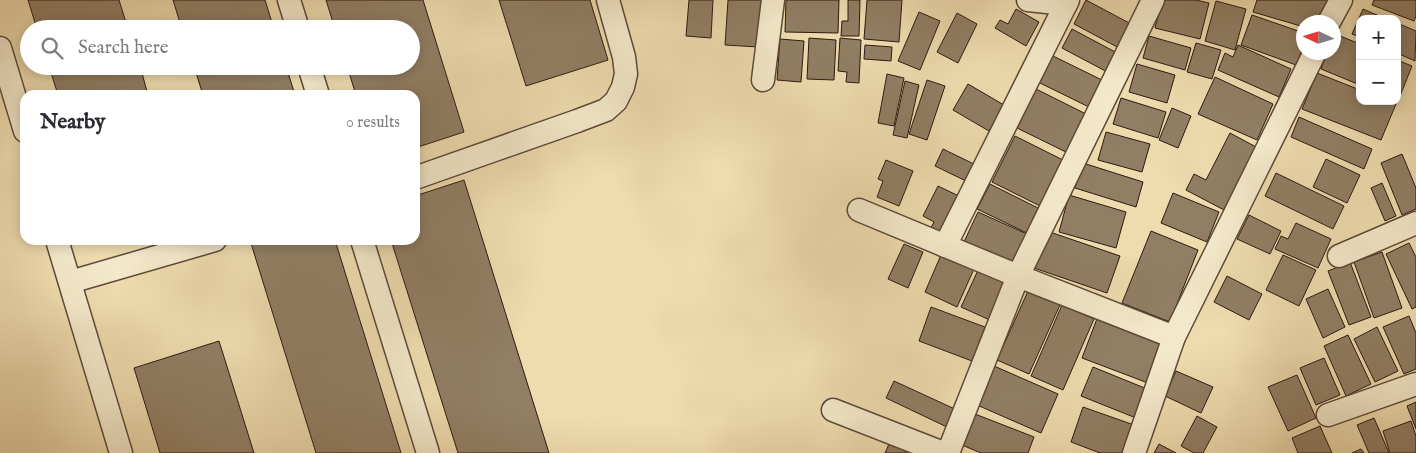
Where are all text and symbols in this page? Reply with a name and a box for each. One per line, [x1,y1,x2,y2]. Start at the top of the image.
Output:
north arrow [1296,15,1341,60]
map controls [1356,15,1401,105]
button: + [1356,15,1401,60]
search box [20,20,420,75]
icon: search [38,34,66,62]
text: Search here [78,36,169,60]
button: − [1356,60,1401,105]
text: Nearby [40,109,105,136]
text: 0 results [346,113,400,133]

